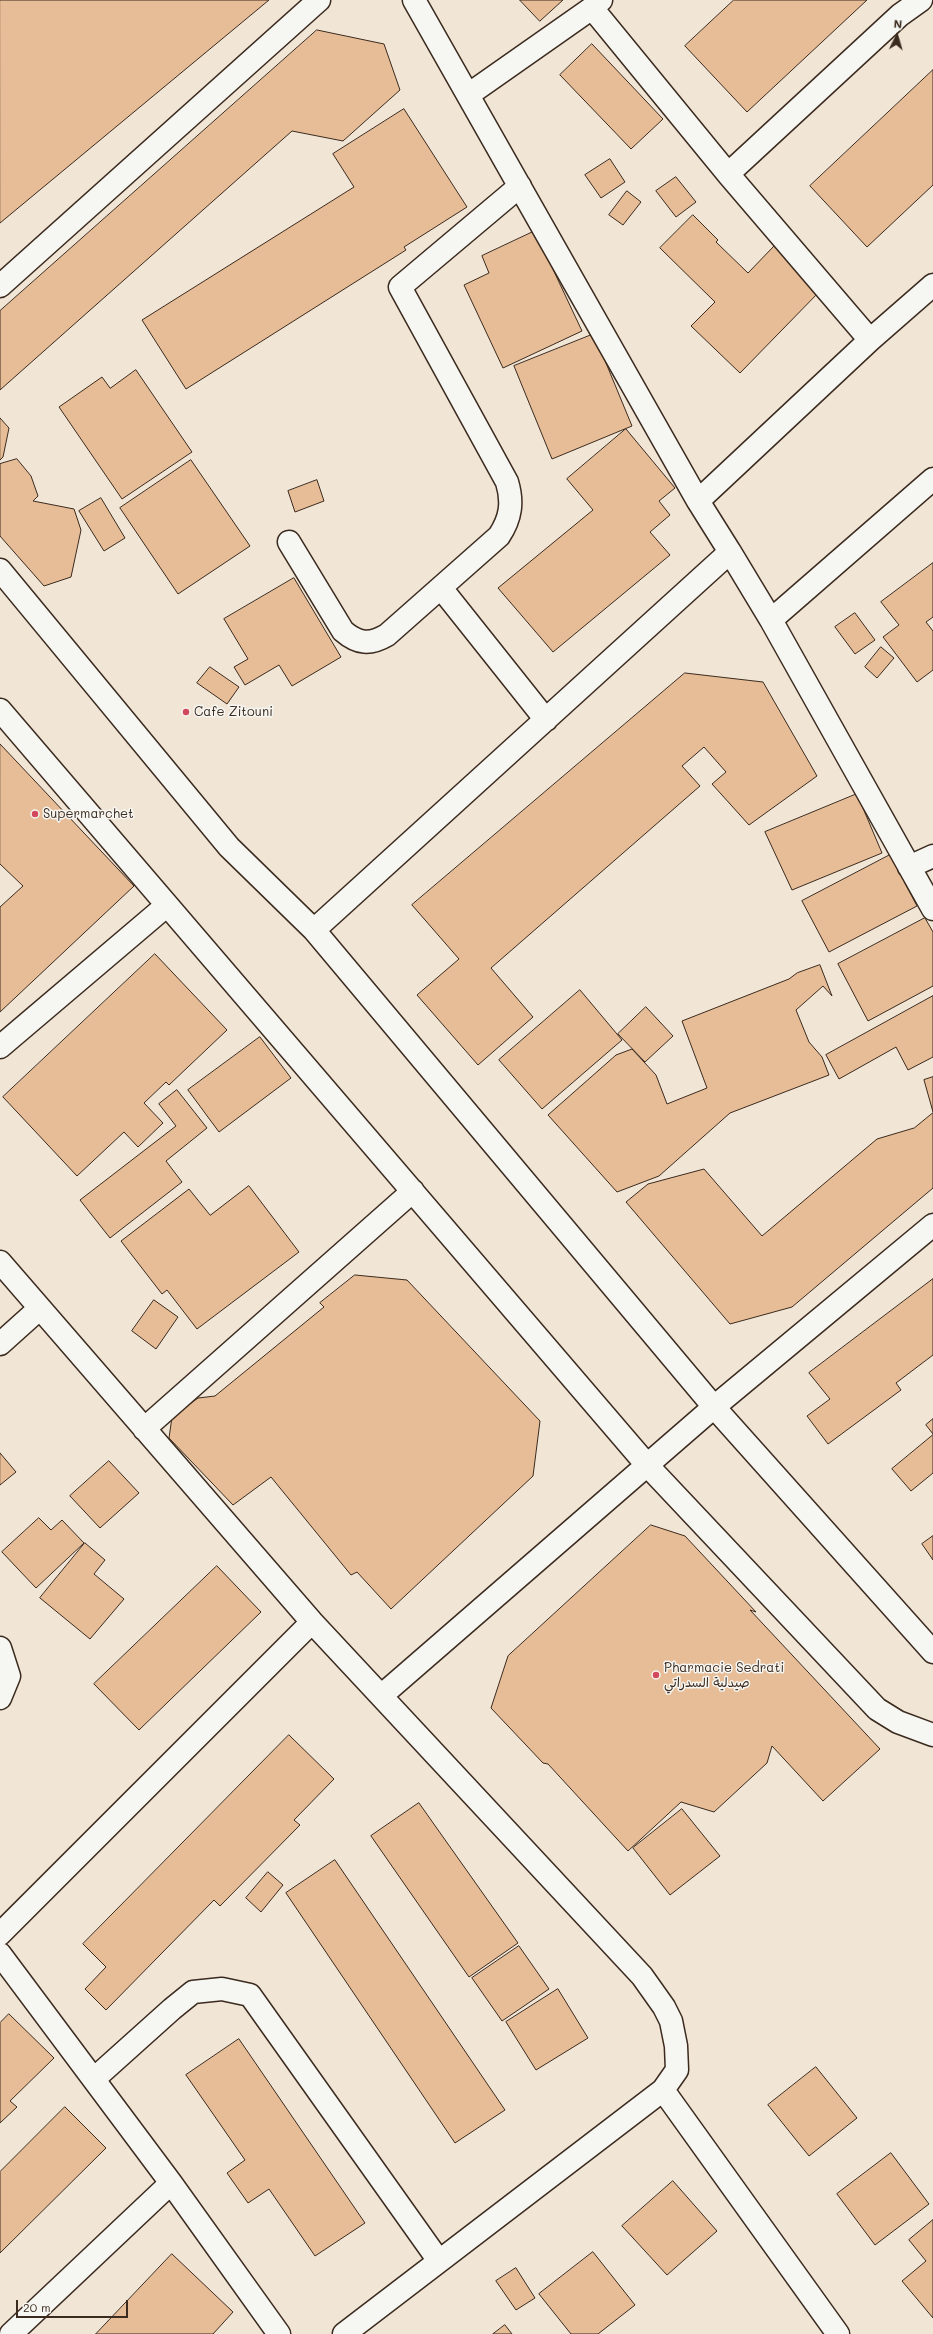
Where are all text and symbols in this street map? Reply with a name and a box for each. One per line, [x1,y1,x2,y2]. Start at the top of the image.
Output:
north arrow [877,16,917,56]
text: N [893,16,903,31]
place label: Cafe Zitouni [194,704,273,720]
marker: Cafe Zitouni [181,707,191,717]
place label: Supermarchet [43,806,134,822]
marker: Supermarchet [30,809,40,819]
place label: Pharmacie Sedrati صيدلية السدراتي [664,1660,784,1691]
marker: Pharmacie Sedrati صيدلية السدراتي [651,1670,661,1680]
scale bar [18,2292,130,2318]
text: 20 m [23,2299,51,2315]

